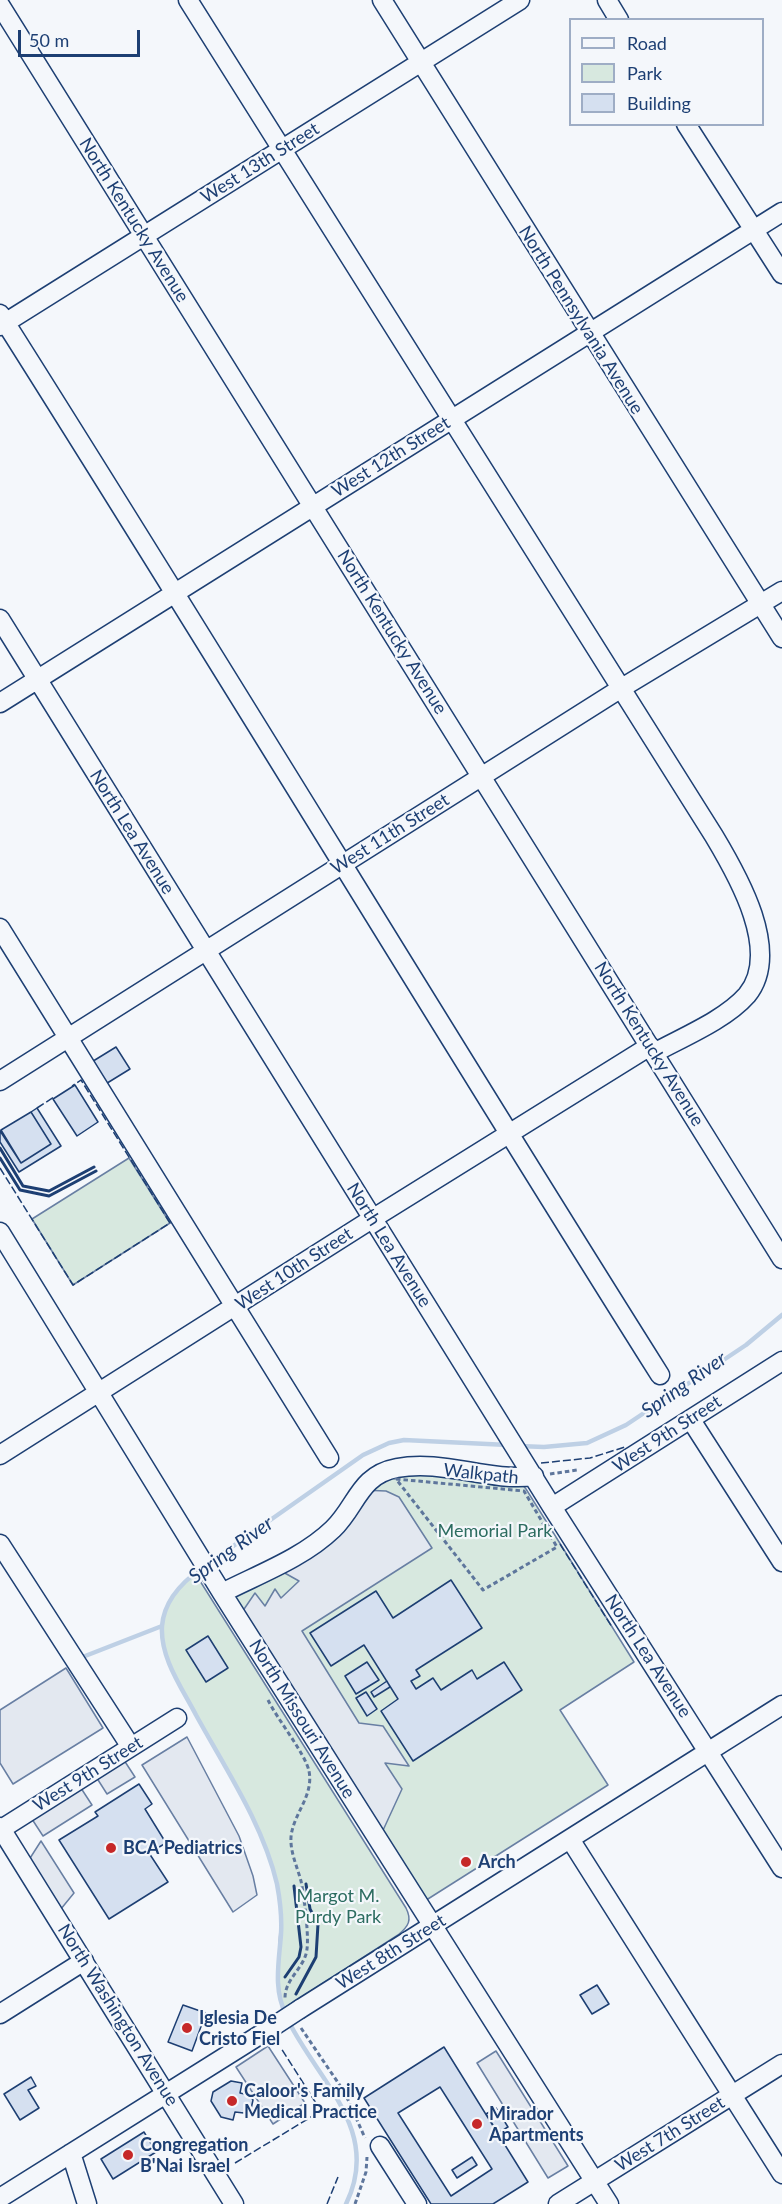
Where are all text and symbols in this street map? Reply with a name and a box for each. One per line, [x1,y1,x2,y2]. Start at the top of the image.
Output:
scale bar [21,18,142,56]
legend [569,18,764,126]
text: 50 m [29,29,69,51]
text: Road [627,32,667,54]
text: Park [627,62,662,84]
text: Building [627,92,691,114]
street label: West 13th Street [197,118,323,208]
street label: North Kentucky Avenue [75,134,193,306]
street label: North Pennsylvania Avenue [514,222,648,418]
street label: West 12th Street [328,412,454,502]
street label: North Kentucky Avenue [333,546,451,718]
street label: North Lea Avenue [85,766,179,898]
street label: West 11th Street [327,789,453,879]
street label: North Kentucky Avenue [590,958,708,1130]
street label: North Lea Avenue [342,1179,436,1311]
street label: West 10th Street [231,1223,357,1315]
water label: Spring River [637,1347,731,1423]
street label: West 9th Street [609,1391,725,1477]
street label: Walkpath [442,1459,520,1489]
water label: Spring River [184,1511,278,1589]
park label: Memorial Park [438,1520,552,1542]
street label: North Lea Avenue [600,1590,696,1722]
street label: North Missouri Avenue [244,1636,360,1802]
street label: West 9th Street [29,1732,147,1816]
place label: BCA Pediatrics [123,1837,242,1859]
marker: BCA Pediatrics [104,1841,118,1855]
place label: Arch [478,1851,516,1873]
marker: Arch [459,1855,473,1869]
park label: Margot M. Purdy Park [295,1885,381,1928]
street label: West 8th Street [332,1910,450,1994]
street label: North Washington Avenue [53,1920,183,2110]
place label: Iglesia De Cristo Fiel [199,2007,280,2050]
marker: Iglesia De Cristo Fiel [180,2021,194,2035]
place label: Caloor's Family Medical Practice [244,2080,377,2122]
street label: West 7th Street [611,2092,729,2176]
marker: Caloor's Family Medical Practice [225,2094,239,2108]
place label: Mirador Apartments [489,2103,584,2146]
marker: Mirador Apartments [470,2117,484,2131]
place label: Congregation B'Nai Israel [140,2134,248,2176]
marker: Congregation B'Nai Israel [121,2148,135,2162]

